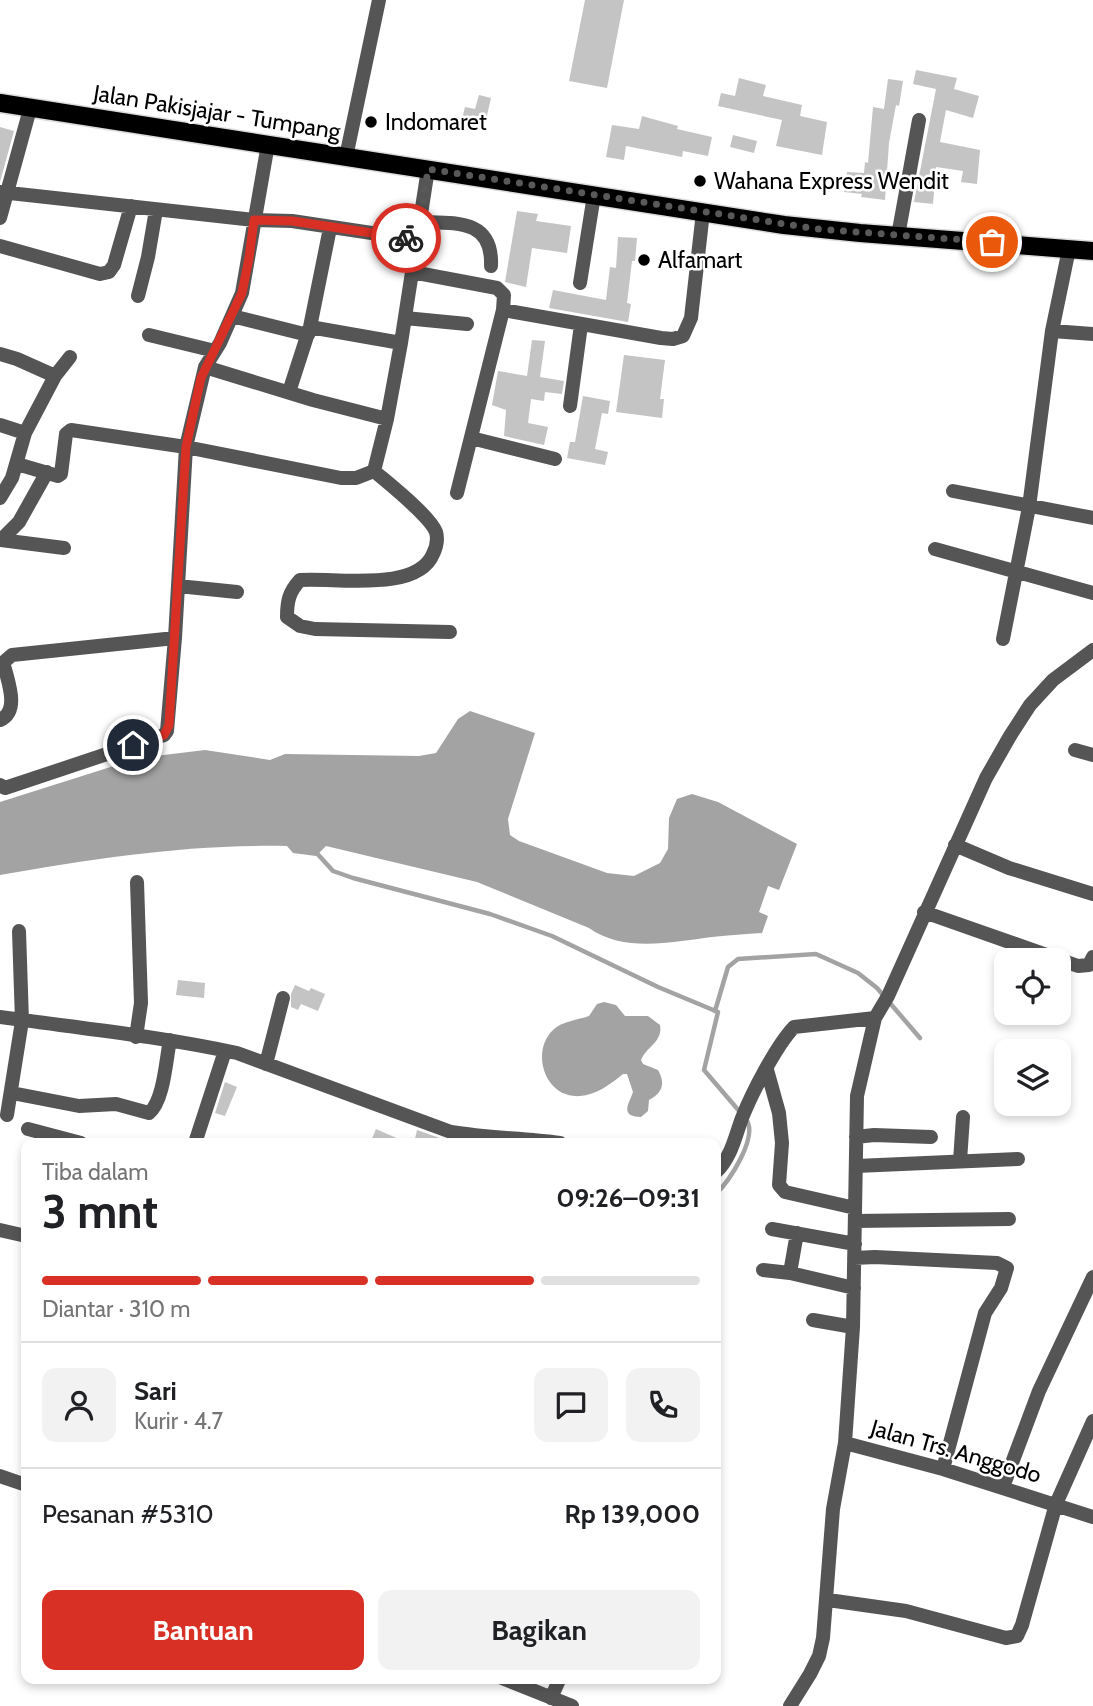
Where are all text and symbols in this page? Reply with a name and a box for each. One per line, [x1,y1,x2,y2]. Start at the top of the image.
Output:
street label: Jalan Pakisjajar - Tumpang [91,78,343,145]
place label: Indomaret [385,108,487,136]
marker: Indomaret [363,114,379,130]
place label: Wahana Express Wendit [714,167,949,195]
marker: Wahana Express Wendit [692,173,708,189]
courier [371,203,441,273]
pin [962,212,1022,272]
icon: bike [387,219,425,257]
icon: bag [973,223,1011,261]
place label: Alfamart [658,246,742,274]
marker: Alfamart [636,252,652,268]
pin [103,715,163,775]
icon: home [114,726,152,764]
map controls [994,948,1071,1116]
button: locate [994,948,1071,1025]
button: layers [994,1039,1071,1116]
text: Tiba dalam [42,1158,148,1186]
text: 09:26–09:31 [556,1182,700,1214]
text: 3 mnt [42,1184,158,1240]
text: Diantar · 310 m [42,1295,190,1323]
button: person [42,1368,116,1442]
button: chat [534,1368,608,1442]
button: phone [626,1368,700,1442]
text: Sari [134,1375,177,1407]
text: Kurir · 4.7 [134,1407,223,1435]
street label: Jalan Trs. Anggodo [867,1413,1045,1489]
text: Pesanan #5310 [42,1498,214,1530]
text: Rp 139,000 [565,1498,700,1530]
button: Bantuan [42,1590,364,1670]
button: Bagikan [378,1590,700,1670]

